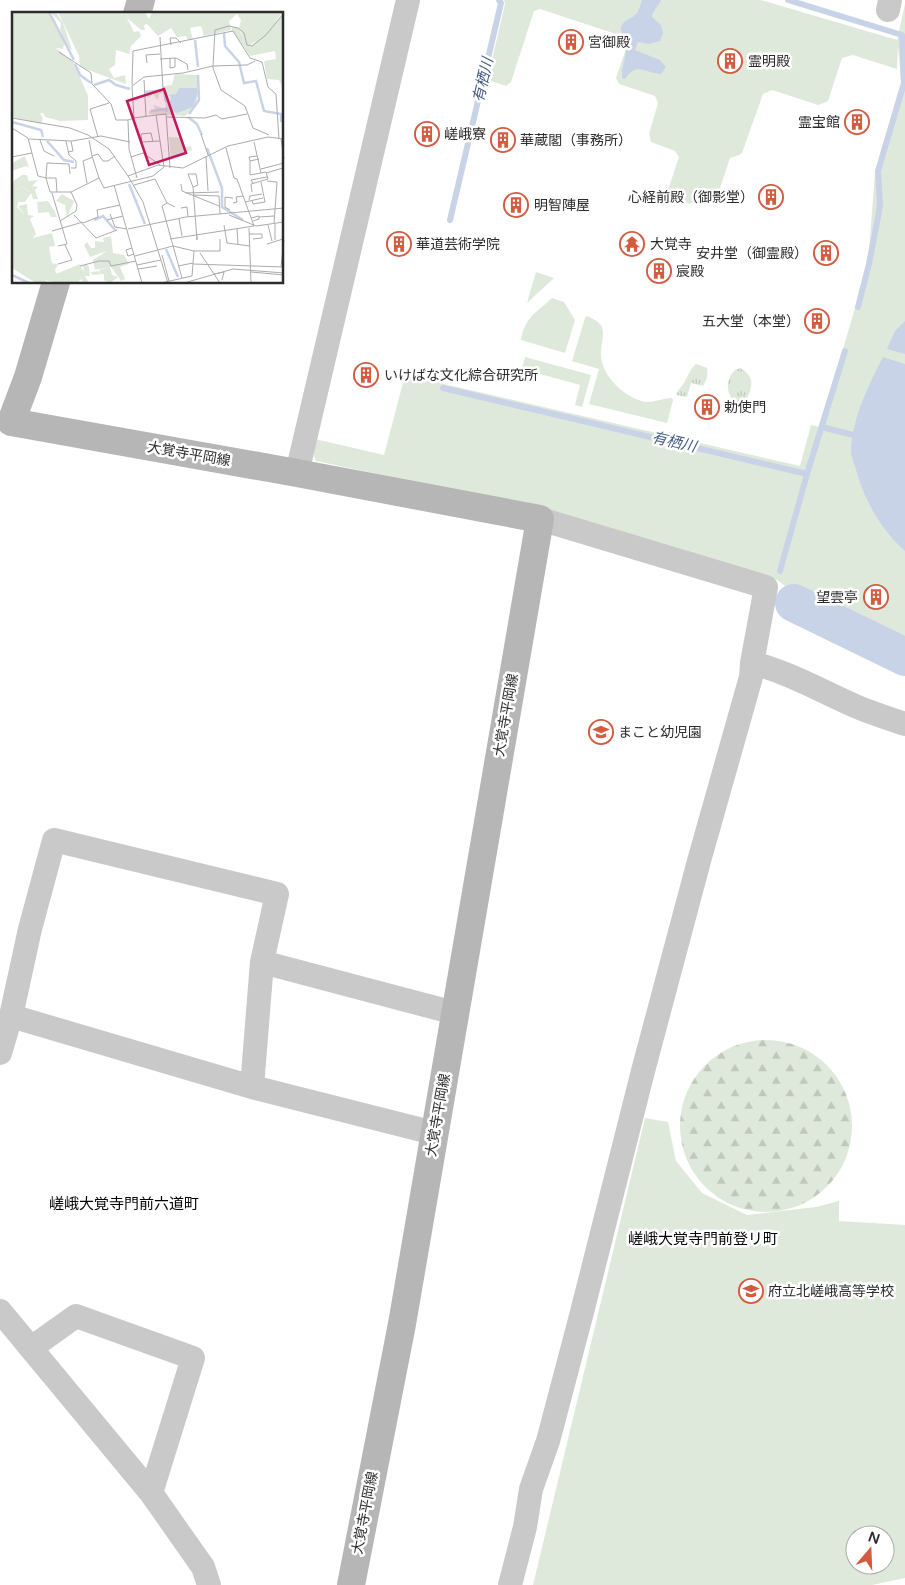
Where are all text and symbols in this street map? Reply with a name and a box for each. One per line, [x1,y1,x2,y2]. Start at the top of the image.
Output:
inset map [12,12,284,284]
building icon: 宮御殿 [558,29,584,55]
place label: 宮御殿 [588,34,630,51]
building icon: 霊明殿 [717,48,743,74]
place label: 霊明殿 [748,53,790,70]
water label: 有栖川 [469,54,497,104]
building icon: 霊宝館 [844,109,870,135]
place label: 霊宝館 [798,114,840,131]
building icon: 嵯峨寮 [414,121,440,147]
place label: 嵯峨寮 [444,126,486,143]
building icon: 華蔵閣（事務所） [490,127,516,153]
place label: 華蔵閣（事務所） [520,132,632,149]
building icon: 心経前殿（御影堂） [758,184,784,210]
place label: 心経前殿（御影堂） [628,189,754,206]
building icon: 明智陣屋 [503,192,529,218]
place label: 明智陣屋 [534,197,590,214]
building icon: 華道芸術学院 [386,231,412,257]
temple icon: 大覚寺 [619,231,645,257]
place label: 華道芸術学院 [416,236,500,253]
place label: 大覚寺 [650,236,692,253]
building icon: 安井堂（御霊殿） [813,240,839,266]
place label: 安井堂（御霊殿） [696,245,808,262]
building icon: 宸殿 [646,258,672,284]
place label: 宸殿 [676,263,704,280]
building icon: 五大堂（本堂） [804,308,830,334]
place label: 五大堂（本堂） [702,313,800,330]
building icon: いけばな文化綜合研究所 [353,362,379,388]
place label: いけばな文化綜合研究所 [384,367,538,384]
building icon: 勅使門 [694,394,720,420]
place label: 勅使門 [724,399,766,416]
water label: 有栖川 [650,428,700,456]
street label: 大覚寺平岡線 [146,438,232,470]
building icon: 望雲亭 [863,584,889,610]
place label: 望雲亭 [816,589,858,606]
street label: 大覚寺平岡線 [490,672,522,758]
school or university icon: まこと幼児園 [588,719,614,745]
place label: まこと幼児園 [618,724,702,741]
street label: 大覚寺平岡線 [422,1072,454,1158]
district label: 嵯峨大覚寺門前六道町 [49,1195,199,1213]
district label: 嵯峨大覚寺門前登リ町 [628,1230,778,1248]
school or university icon: 府立北嵯峨高等学校 [738,1278,764,1304]
place label: 府立北嵯峨高等学校 [768,1283,894,1300]
street label: 大覚寺平岡線 [349,1470,381,1556]
north arrow [845,1525,895,1575]
text: N [866,1528,882,1548]

